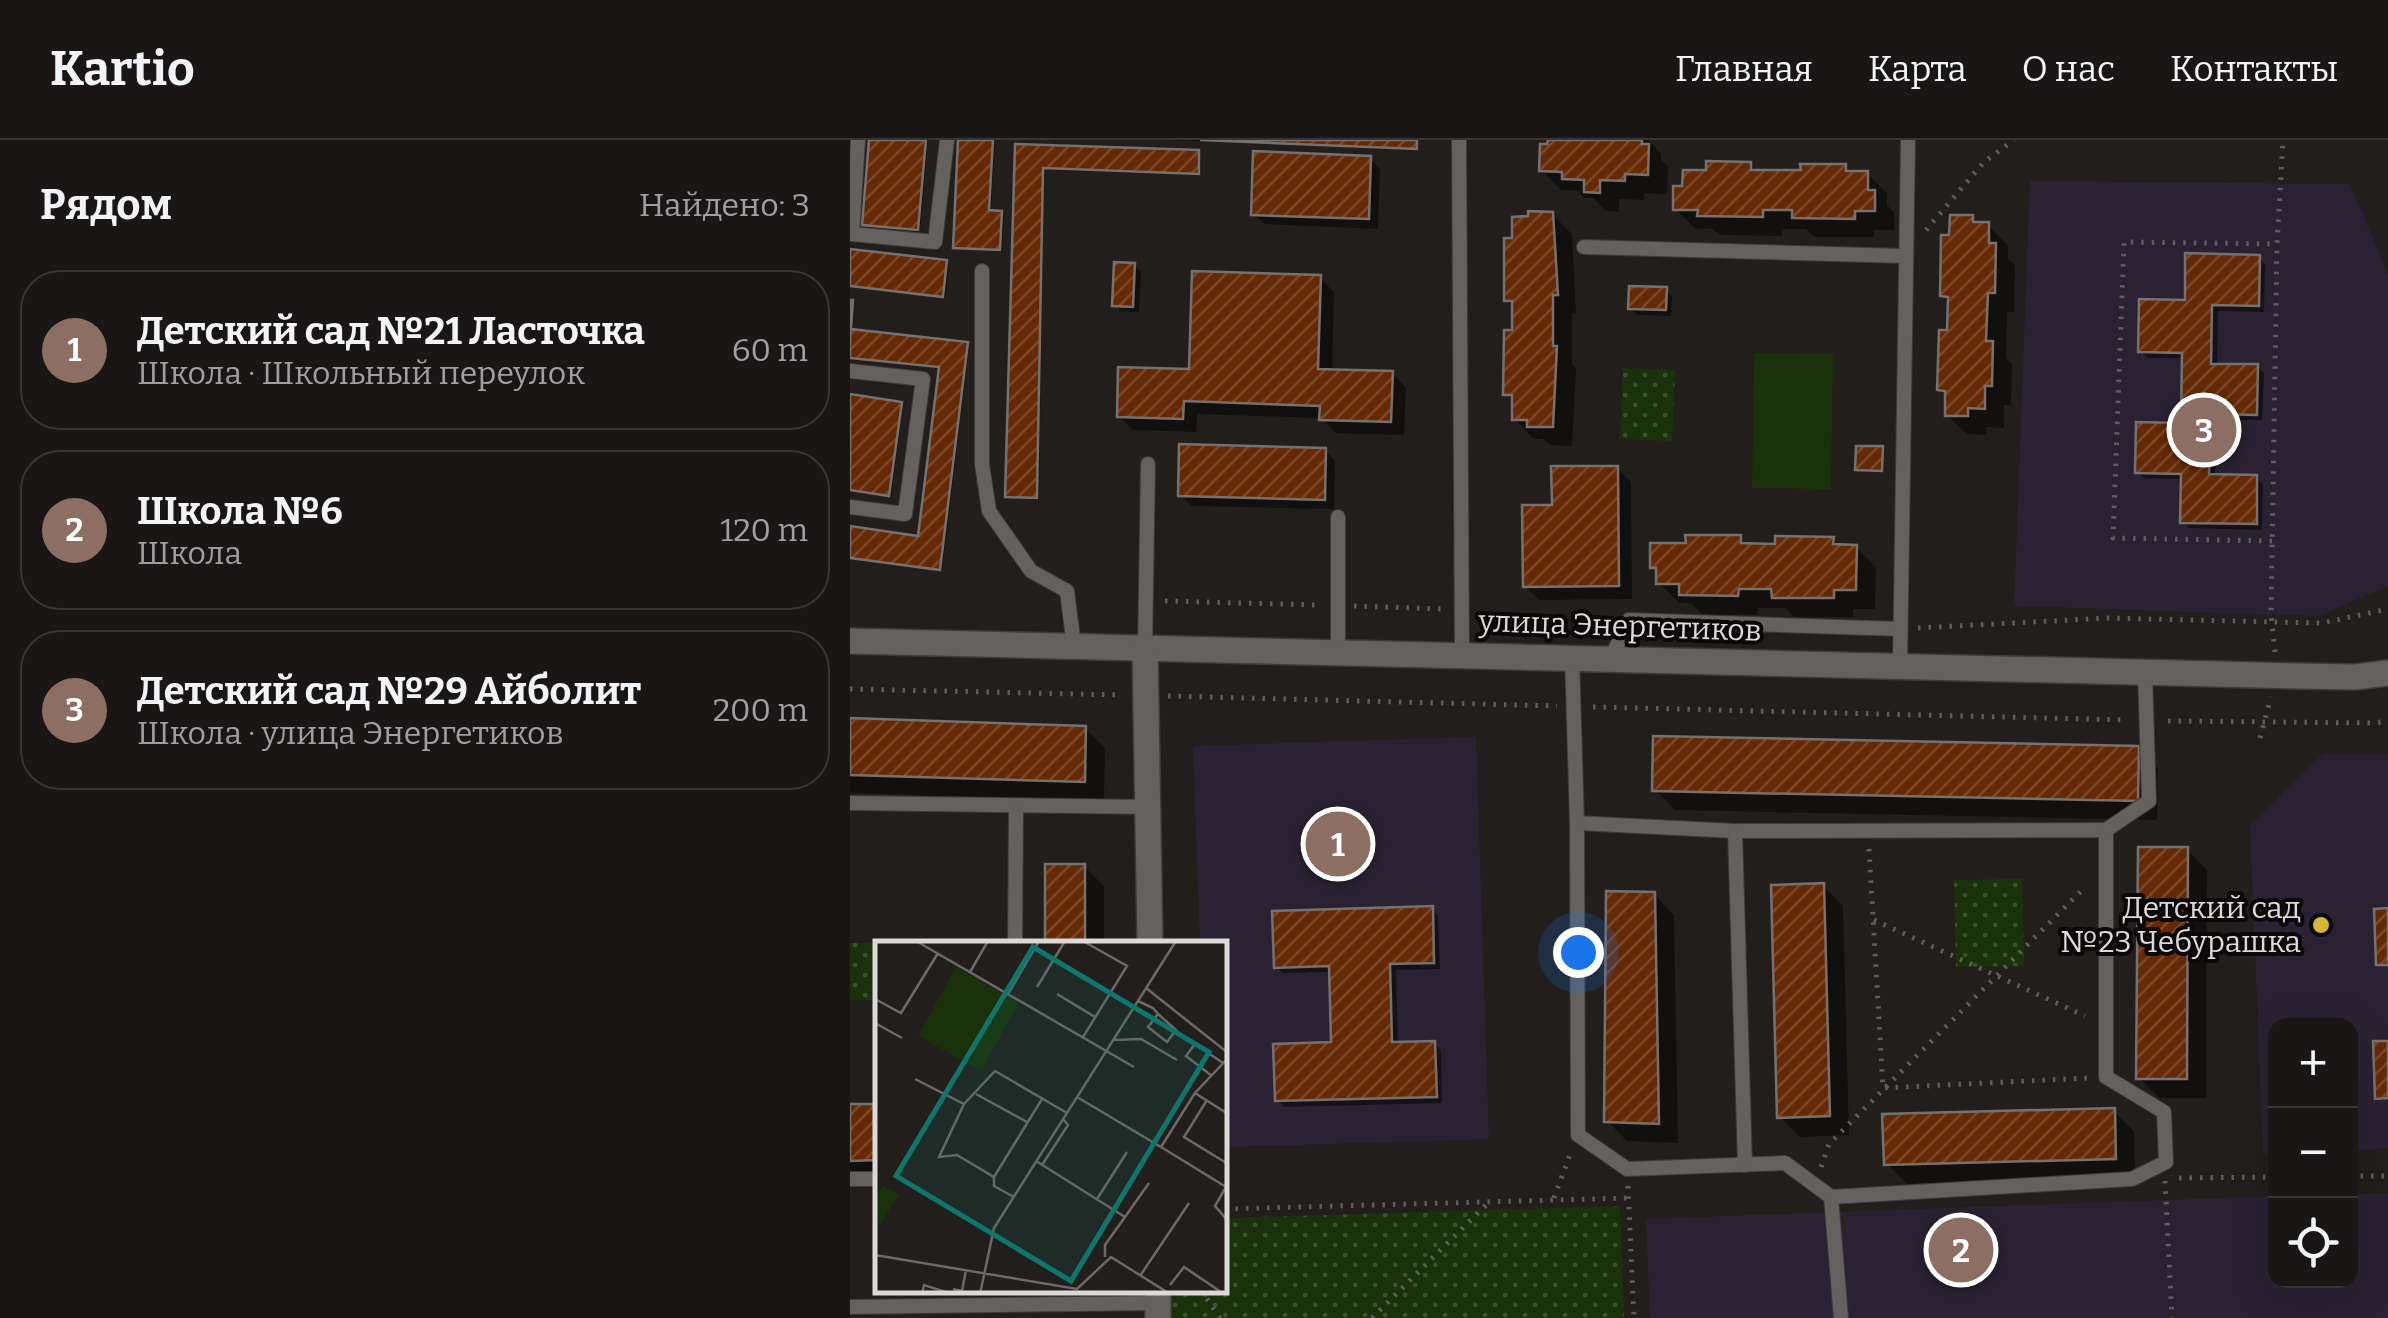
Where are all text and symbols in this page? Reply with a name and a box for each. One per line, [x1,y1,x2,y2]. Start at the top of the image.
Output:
text: Kartio [50,40,195,98]
text: Главная [1675,48,1813,90]
text: Карта [1868,48,1967,90]
text: О нас [2022,48,2115,90]
text: Контакты [2170,48,2338,90]
text: Рядом [40,180,172,230]
text: Найдено: 3 [639,186,810,224]
text: Детский сад №21 Ласточка [137,308,645,354]
text: 1 [68,331,81,369]
text: 60 m [732,331,808,369]
text: Школа · Школьный переулок [137,354,585,392]
pin: 3 [2172,392,2236,468]
text: Школа №6 [137,488,343,534]
text: 2 [65,511,84,549]
text: 120 m [720,511,808,549]
text: Школа [137,534,242,572]
street label: улица Энергетиков [1477,603,1762,649]
text: Детский сад №29 Айболит [137,668,641,714]
text: 3 [65,691,84,729]
text: 200 m [713,691,808,729]
text: Школа · улица Энергетиков [137,714,564,752]
pin: 1 [1306,806,1370,882]
place label: Детский сад №23 Чебурашка [2060,890,2301,960]
marker: Детский сад №23 Чебурашка [2310,914,2332,936]
your location [1553,927,1604,978]
inset map [875,941,1228,1293]
map controls [2268,1018,2358,1288]
button: + [2268,1018,2358,1108]
button: − [2268,1108,2358,1198]
button: locate [2268,1198,2358,1288]
pin: 2 [1928,1212,1994,1288]

